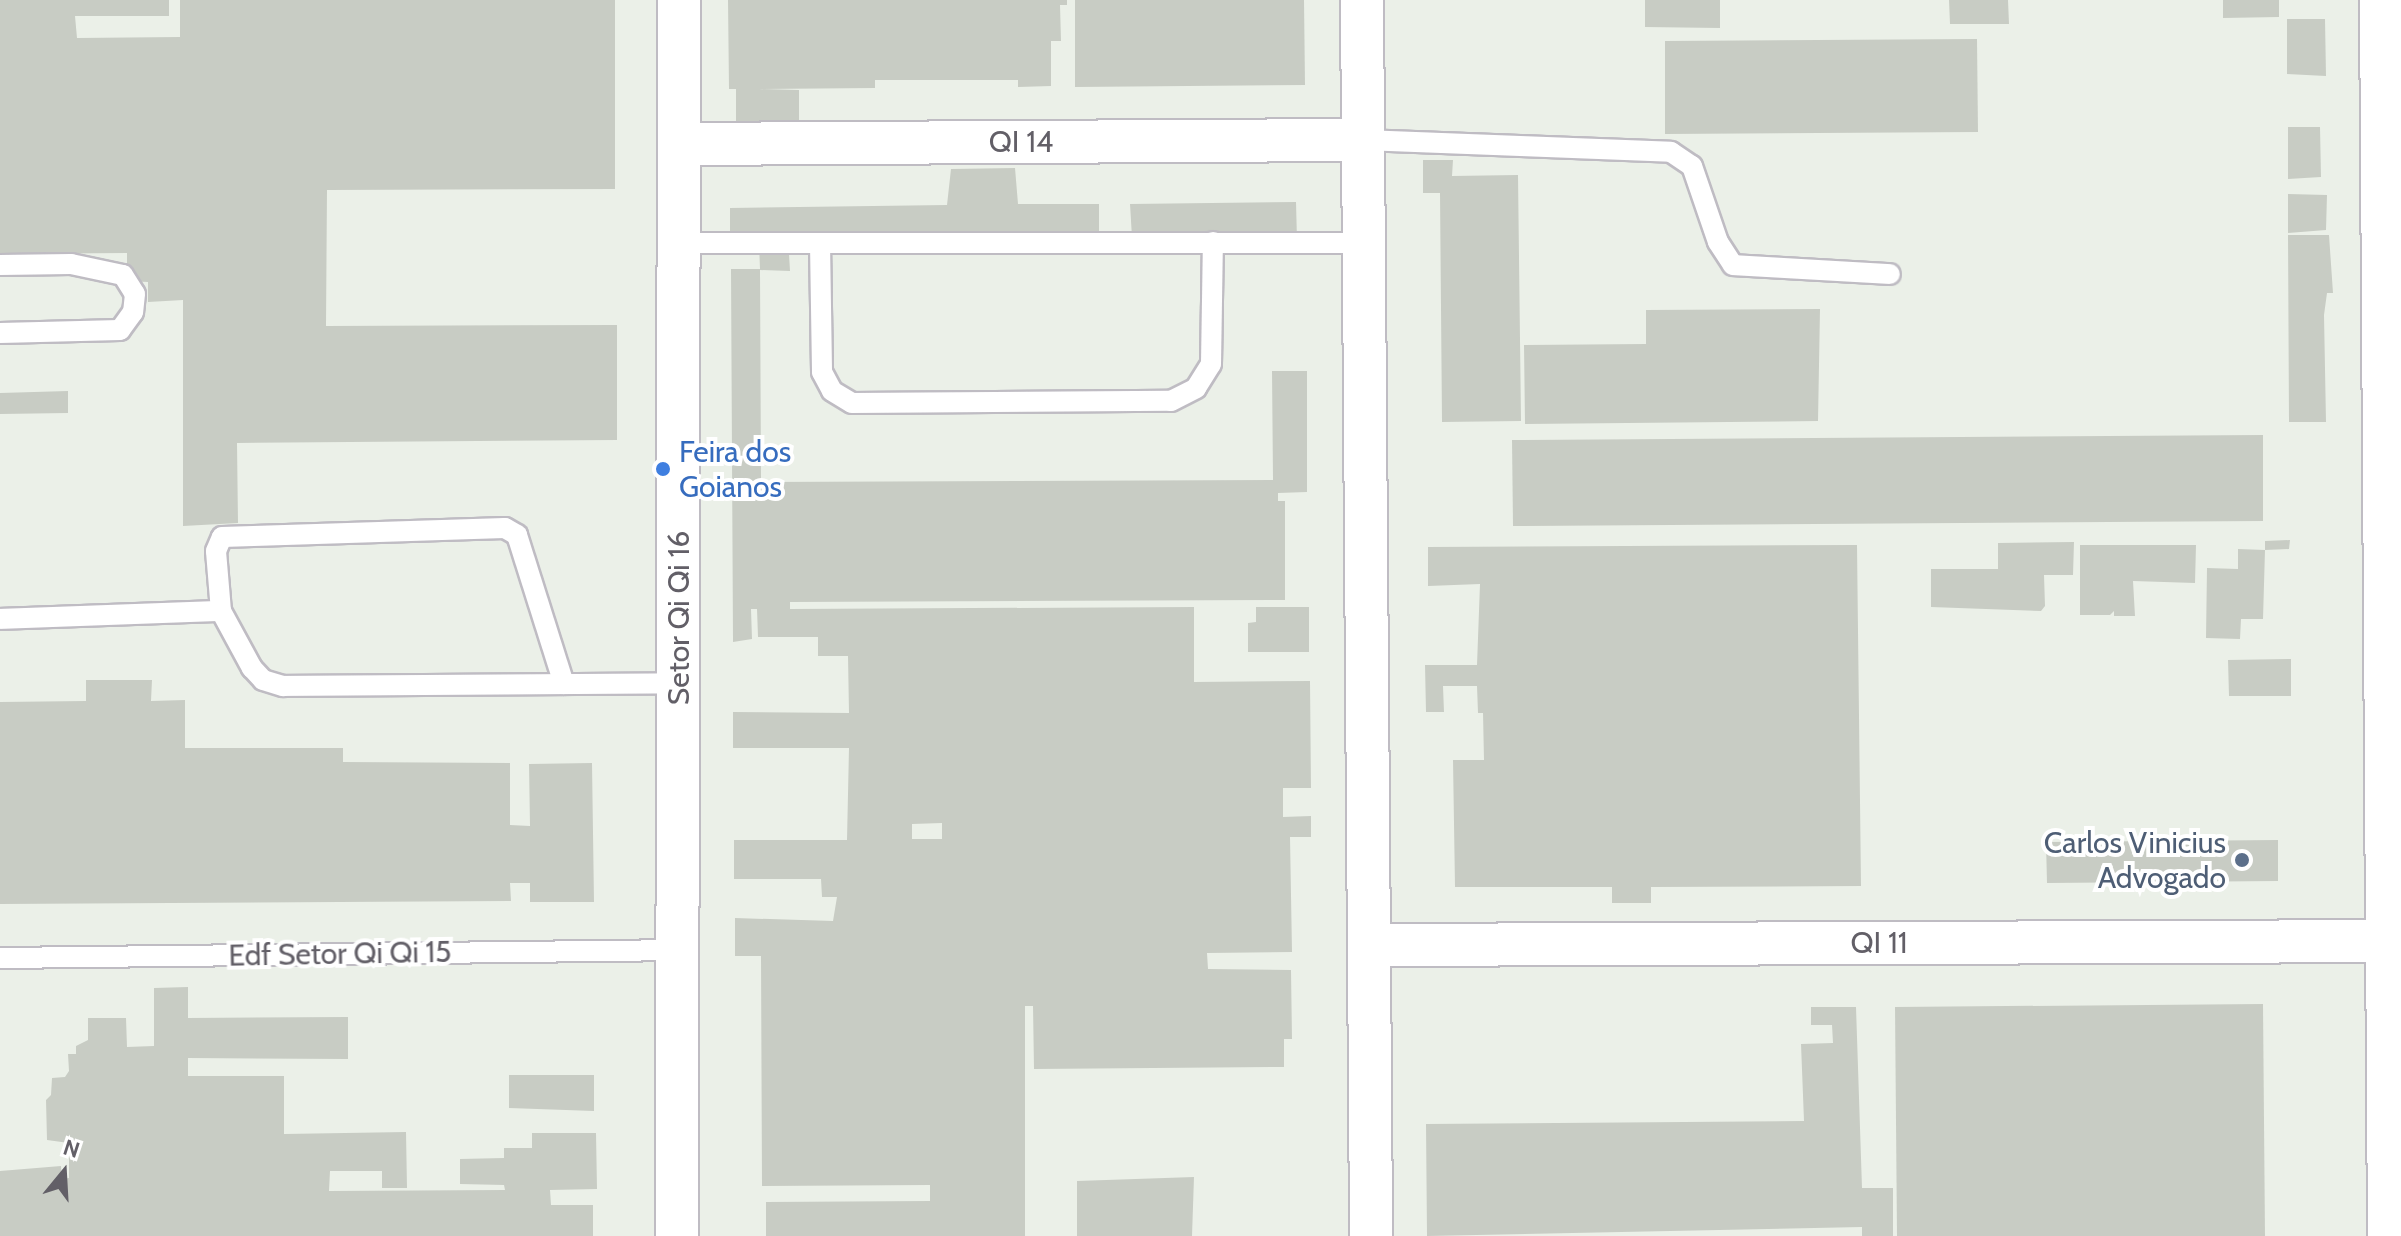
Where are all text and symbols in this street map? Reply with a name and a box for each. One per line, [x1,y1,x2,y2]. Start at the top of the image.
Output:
street label: QI 14 [989,124,1053,160]
place label: Feira dos Goianos [679,434,791,504]
marker: Feira dos Goianos [654,460,672,478]
street label: Setor Qi Qi 16 [661,531,697,705]
place label: Carlos Vinicius Advogado [2044,825,2226,896]
marker: Carlos Vinicius Advogado [2233,851,2251,869]
street label: QI 11 [1850,925,1908,961]
street label: Edf Setor Qi Qi 15 [228,934,452,974]
north arrow [24,1132,104,1212]
text: N [60,1133,83,1164]

